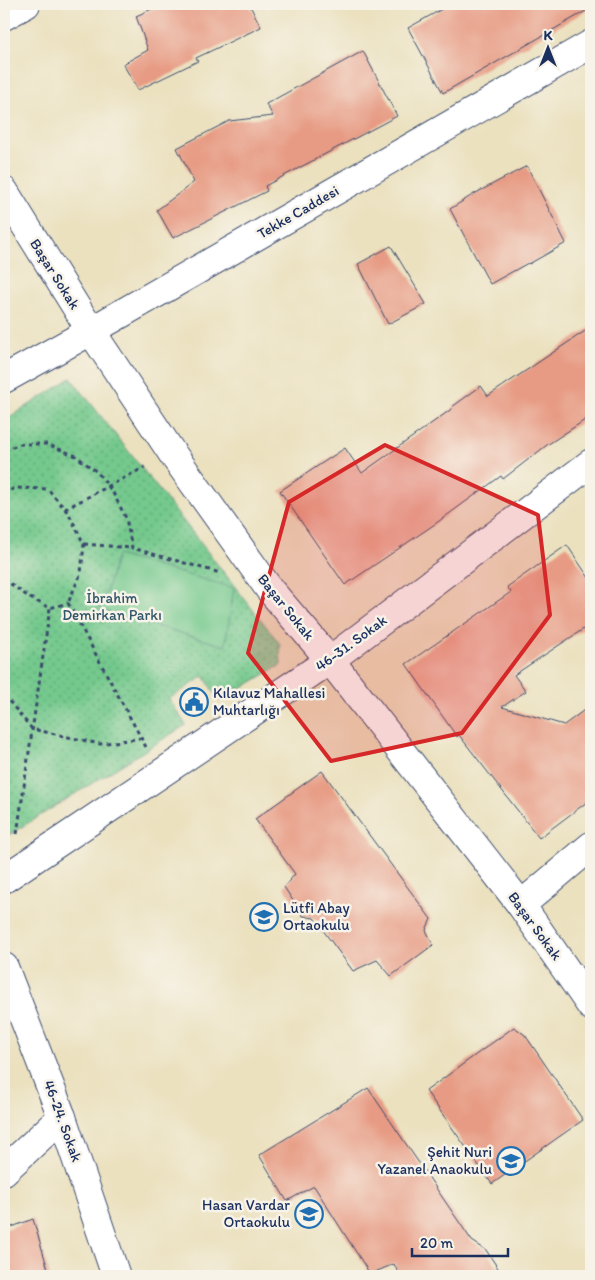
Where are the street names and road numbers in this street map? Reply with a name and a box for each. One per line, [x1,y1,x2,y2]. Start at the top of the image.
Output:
street label: Tekke Caddesi [254,181,342,243]
street label: Başar Sokak [26,235,84,313]
street label: Başar Sokak [254,570,318,644]
street label: 46-31. Sokak [312,611,391,675]
street label: Başar Sokak [504,888,566,964]
street label: 46-24. Sokak [40,1078,86,1165]

